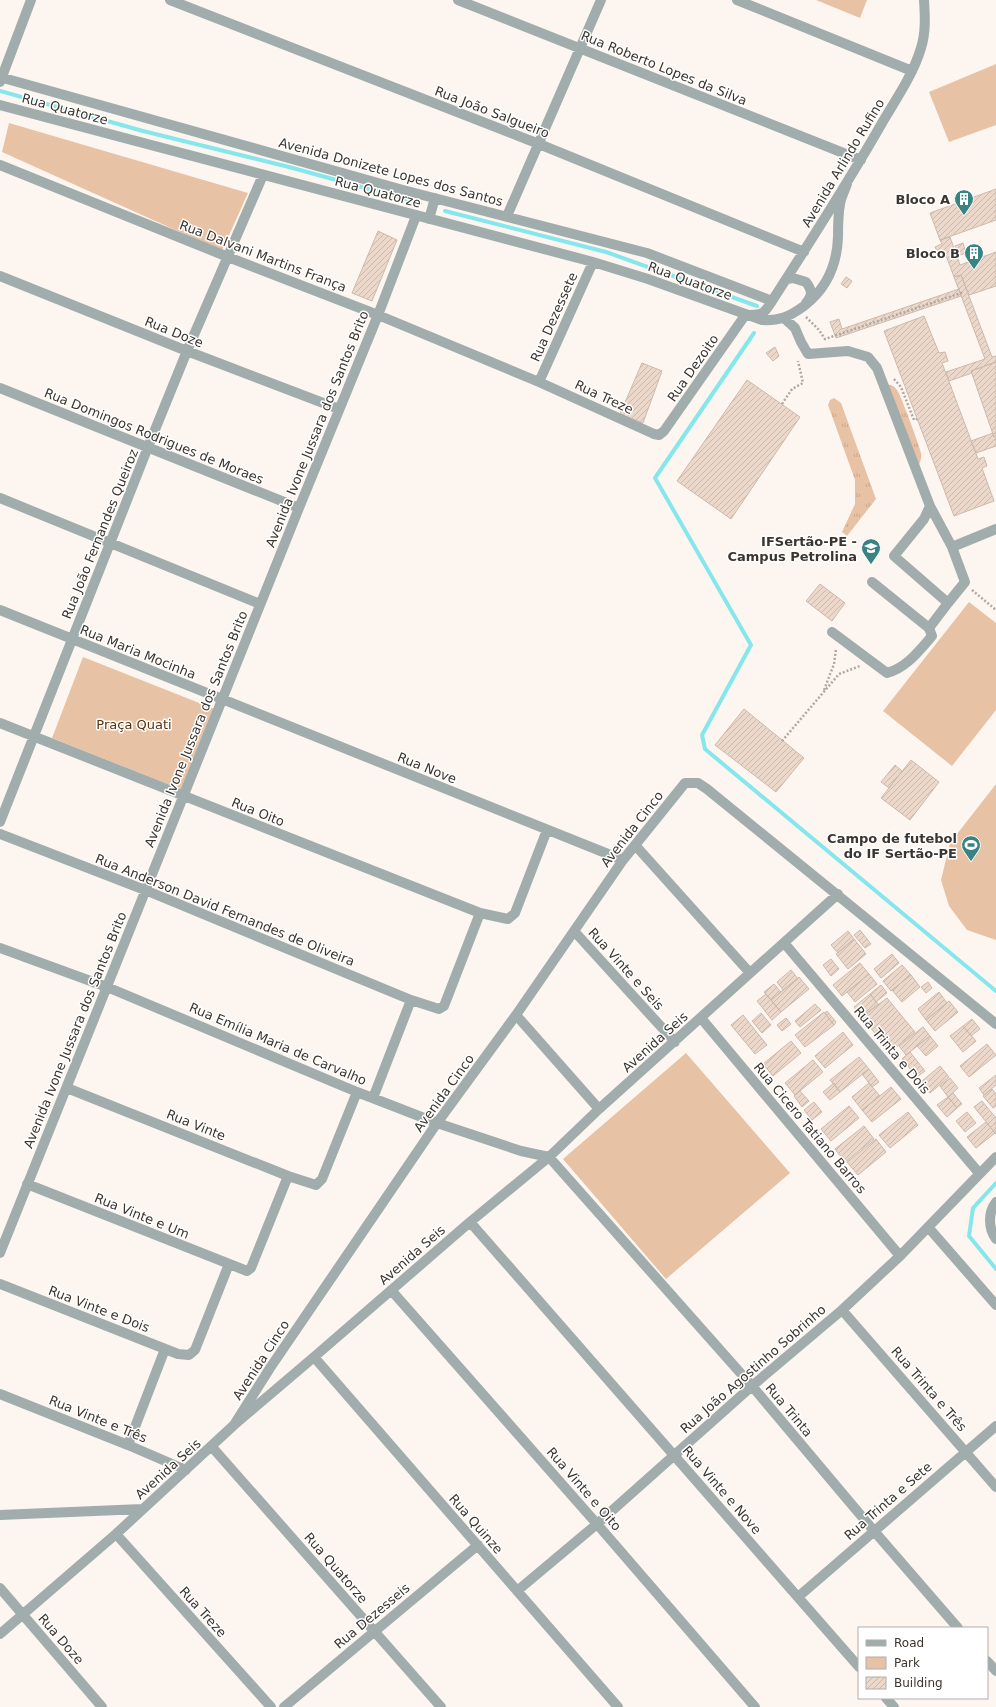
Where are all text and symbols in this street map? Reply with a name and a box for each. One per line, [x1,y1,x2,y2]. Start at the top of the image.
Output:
street label: Rua Roberto Lopes da Silva [579,28,749,108]
street label: Rua João Salgueiro [433,83,551,141]
street label: Rua Quatorze [20,90,110,128]
street label: Avenida Arlindo Rufino [799,96,887,230]
street label: Avenida Donizete Lopes dos Santos [277,135,505,209]
street label: Rua Quatorze [333,173,423,211]
building icon: Bloco A [953,188,975,216]
place label: Bloco A [895,192,950,207]
street label: Rua Dalvani Martins França [177,217,349,295]
building icon: Bloco B [963,242,985,270]
place label: Bloco B [906,246,960,261]
street label: Rua Quatorze [646,259,734,303]
street label: Rua Dezessete [528,270,580,364]
street label: Avenida Ivone Jussara dos Santos Brito [263,309,371,549]
street label: Rua Doze [143,314,205,350]
street label: Rua Dezoito [664,332,722,404]
street label: Rua Treze [572,377,636,417]
street label: Rua Domingos Rodrigues de Moraes [42,385,266,487]
street label: Rua João Fernandes Queiroz [59,447,141,621]
place label: IFSertão-PE - Campus Petrolina [727,534,857,564]
school or university icon: IFSertão-PE - Campus Petrolina [860,537,882,565]
street label: Avenida Ivone Jussara dos Santos Brito [142,609,250,849]
street label: Rua Maria Mocinha [78,622,198,682]
park label: Praça Quati [96,717,172,732]
street label: Rua Nove [395,749,459,787]
street label: Avenida Cinco [598,788,666,870]
street label: Rua Oito [229,795,287,829]
place label: Campo de futebol do IF Sertão-PE [827,831,957,861]
sports icon: Campo de futebol do IF Sertão-PE [960,834,982,862]
street label: Rua Anderson David Fernandes de Oliveira [93,851,357,969]
street label: Avenida Ivone Jussara dos Santos Brito [21,910,129,1150]
street label: Rua Vinte e Seis [585,925,667,1013]
street label: Rua Emília Maria de Carvalho [187,1000,369,1088]
street label: Rua Trinta e Dois [851,1003,933,1097]
street label: Avenida Seis [619,1009,691,1075]
street label: Avenida Cinco [411,1051,477,1135]
street label: Rua Cicero Tatiano Barros [751,1059,869,1197]
street label: Rua Vinte [164,1106,228,1144]
street label: Rua Vinte e Um [92,1190,192,1242]
street label: Avenida Seis [376,1222,448,1288]
street label: Rua Vinte e Dois [46,1283,152,1335]
street label: Rua João Agostinho Sobrinho [677,1302,829,1436]
street label: Avenida Cinco [230,1317,292,1403]
street label: Rua Trinta e Três [888,1344,970,1435]
street label: Rua Trinta [762,1380,816,1440]
street label: Rua Vinte e Três [47,1392,149,1446]
street label: Avenida Seis [132,1436,204,1502]
street label: Rua Vinte e Nove [680,1443,764,1537]
street label: Rua Vinte e Oito [544,1444,624,1534]
street label: Rua Trinta e Sete [841,1459,935,1543]
street label: Rua Quinze [446,1491,506,1557]
street label: Rua Quatorze [301,1530,371,1606]
street label: Rua Dezesseis [331,1580,413,1652]
street label: Rua Treze [176,1584,230,1640]
street label: Rua Doze [35,1611,87,1667]
legend [858,1627,988,1699]
text: Road [894,1636,924,1650]
text: Park [894,1656,920,1670]
text: Building [894,1676,943,1690]

